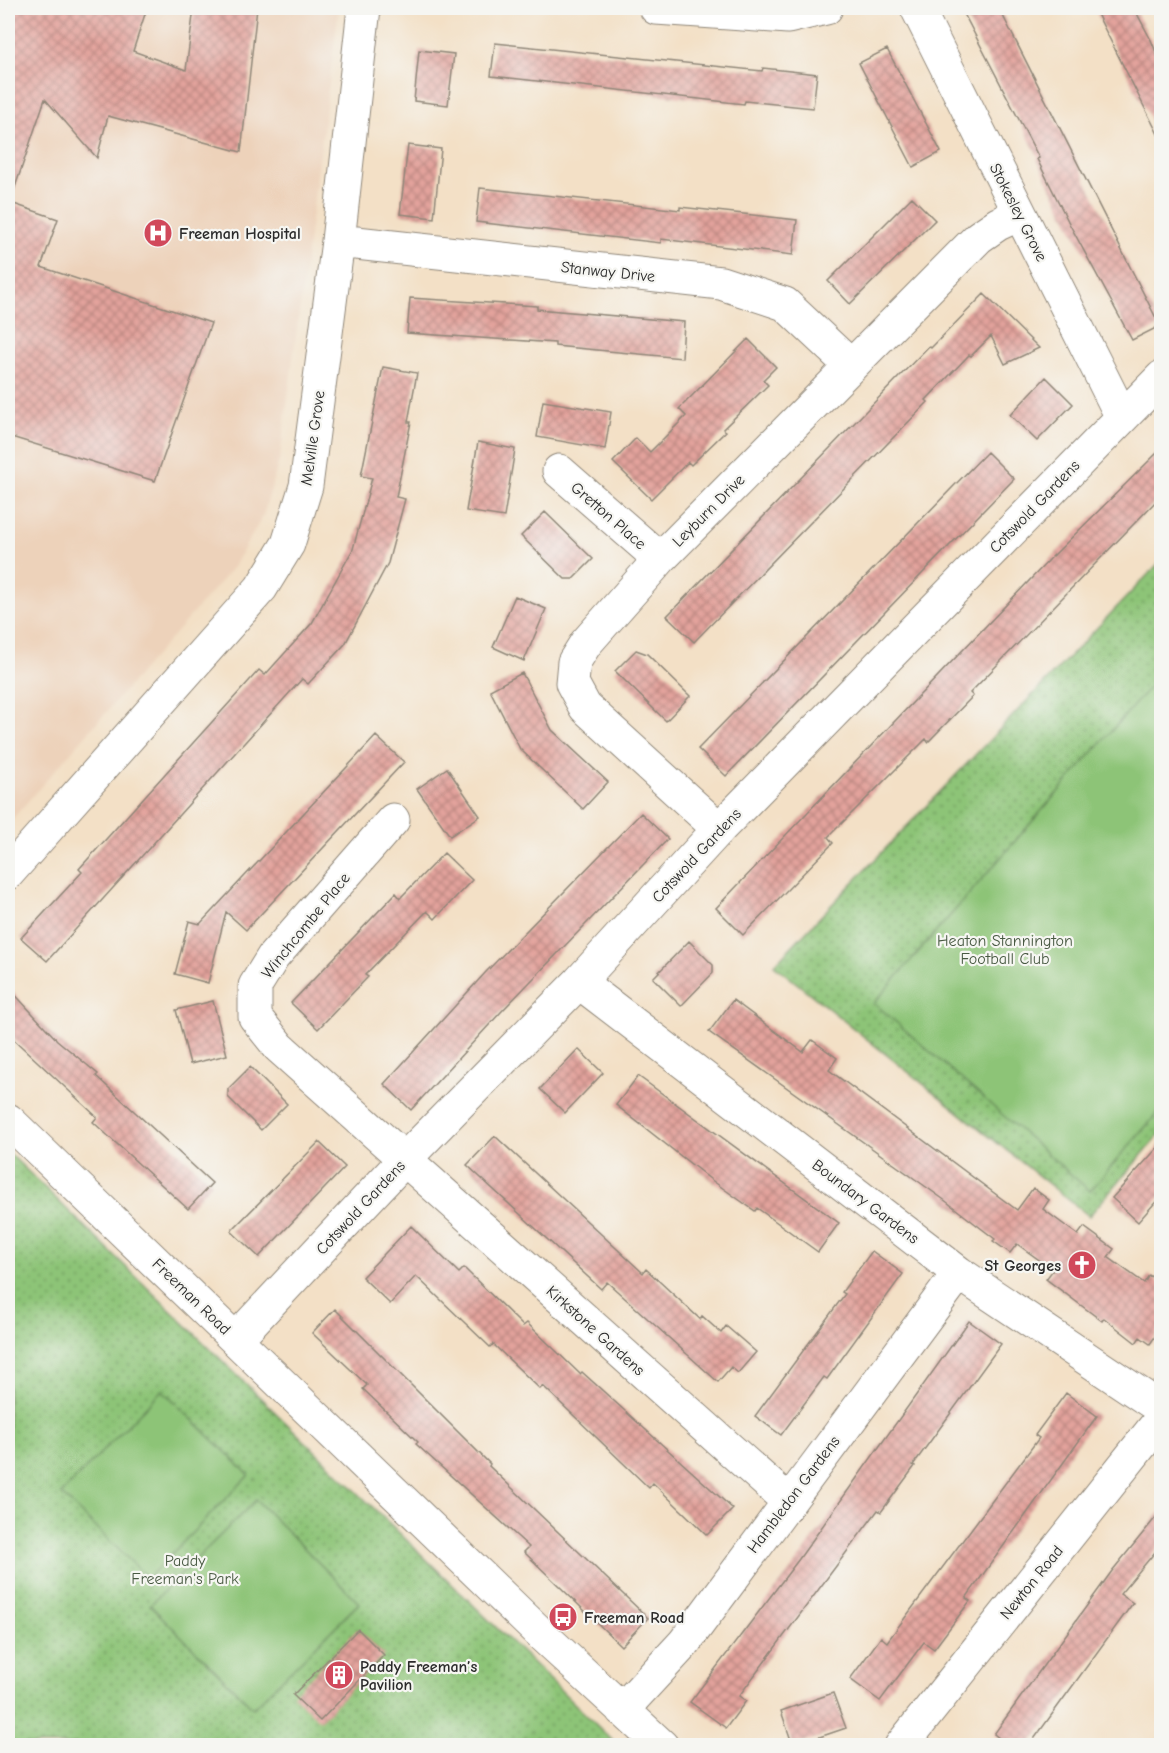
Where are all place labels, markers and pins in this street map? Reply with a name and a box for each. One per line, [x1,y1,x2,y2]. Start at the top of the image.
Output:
hospital icon: Freeman Hospital [142,217,174,249]
place label: Freeman Hospital [179,225,301,243]
church icon: St Georges [1066,1249,1098,1281]
place label: St Georges [985,1257,1061,1275]
bus stop icon: Freeman Road [547,1601,579,1633]
place label: Freeman Road [584,1609,684,1627]
place label: Paddy Freeman’s Pavilion [360,1658,477,1694]
building icon: Paddy Freeman’s Pavilion [323,1659,355,1691]

